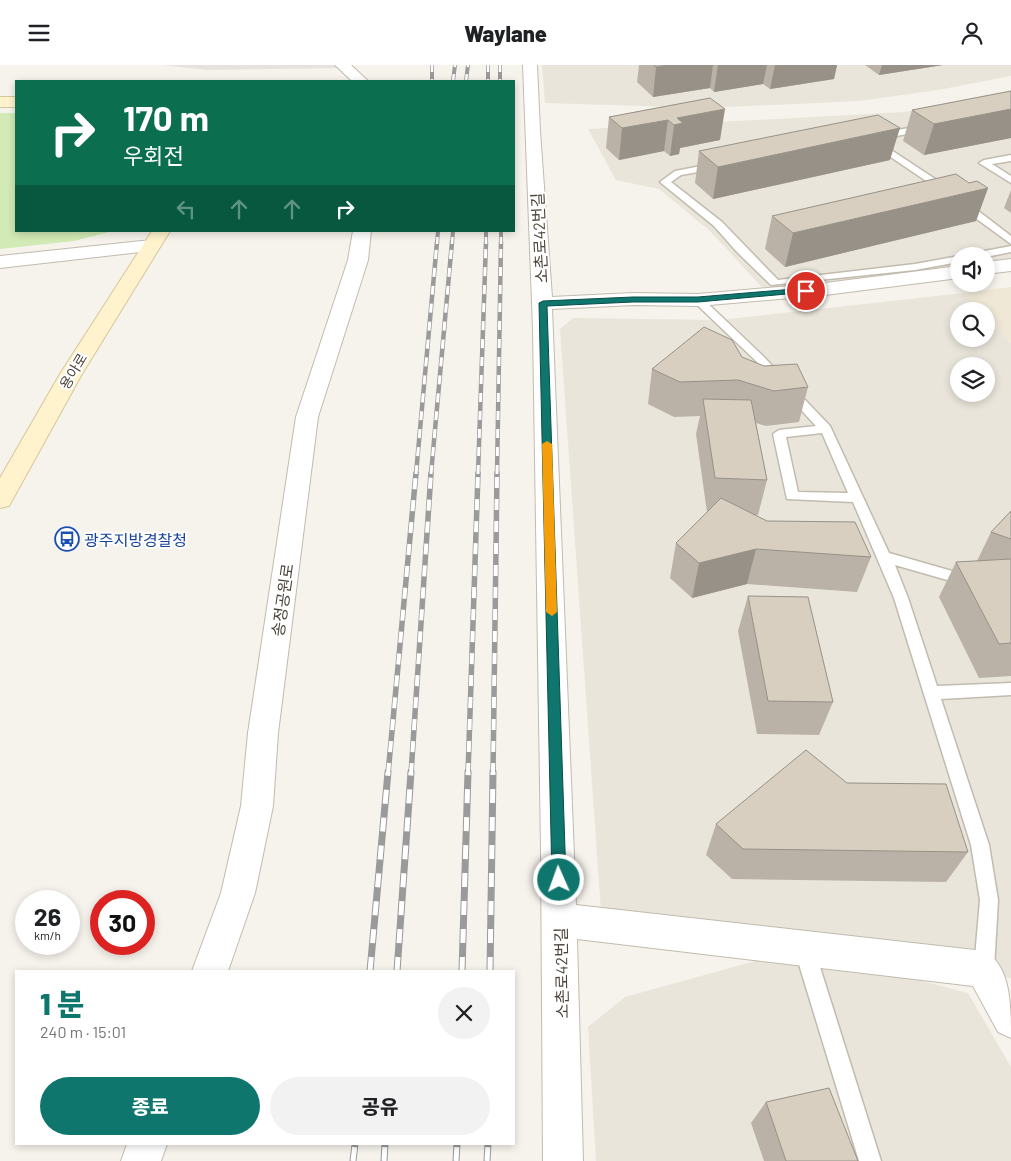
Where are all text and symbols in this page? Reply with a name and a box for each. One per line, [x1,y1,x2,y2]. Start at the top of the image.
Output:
icon: menu [25,19,53,47]
icon: person [958,19,986,47]
text: Waylane [464,20,547,46]
text: 170 m [123,96,209,138]
icon: right [40,100,105,165]
text: 우회전 [123,142,184,168]
street label: 소촌로42번길 [527,192,551,284]
icon: left [172,195,200,223]
icon: ahead [225,195,253,223]
icon: ahead [278,195,306,223]
icon: right [331,195,359,223]
map controls [950,247,995,402]
button: sound [950,247,995,292]
pin [785,270,827,312]
icon: arrive [792,277,820,305]
button: search [950,302,995,347]
street label: 용아로 [56,350,90,392]
button: layers [950,357,995,402]
bus stop icon: 광주지방경찰청 [54,526,80,552]
place label: 광주지방경찰청 [84,530,187,549]
street label: 송정공원로 [267,562,297,638]
position arrow [532,853,584,905]
speed limit sign: 30 [90,890,155,955]
text: 26 [34,901,61,931]
street label: 소촌로42번길 [551,927,571,1019]
text: km/h [34,928,61,942]
text: 1 분 [40,985,84,1021]
button: close [438,987,490,1039]
text: 240 m · 15:01 [40,1022,126,1041]
button: 종료 [40,1077,260,1135]
button: 공유 [270,1077,490,1135]

